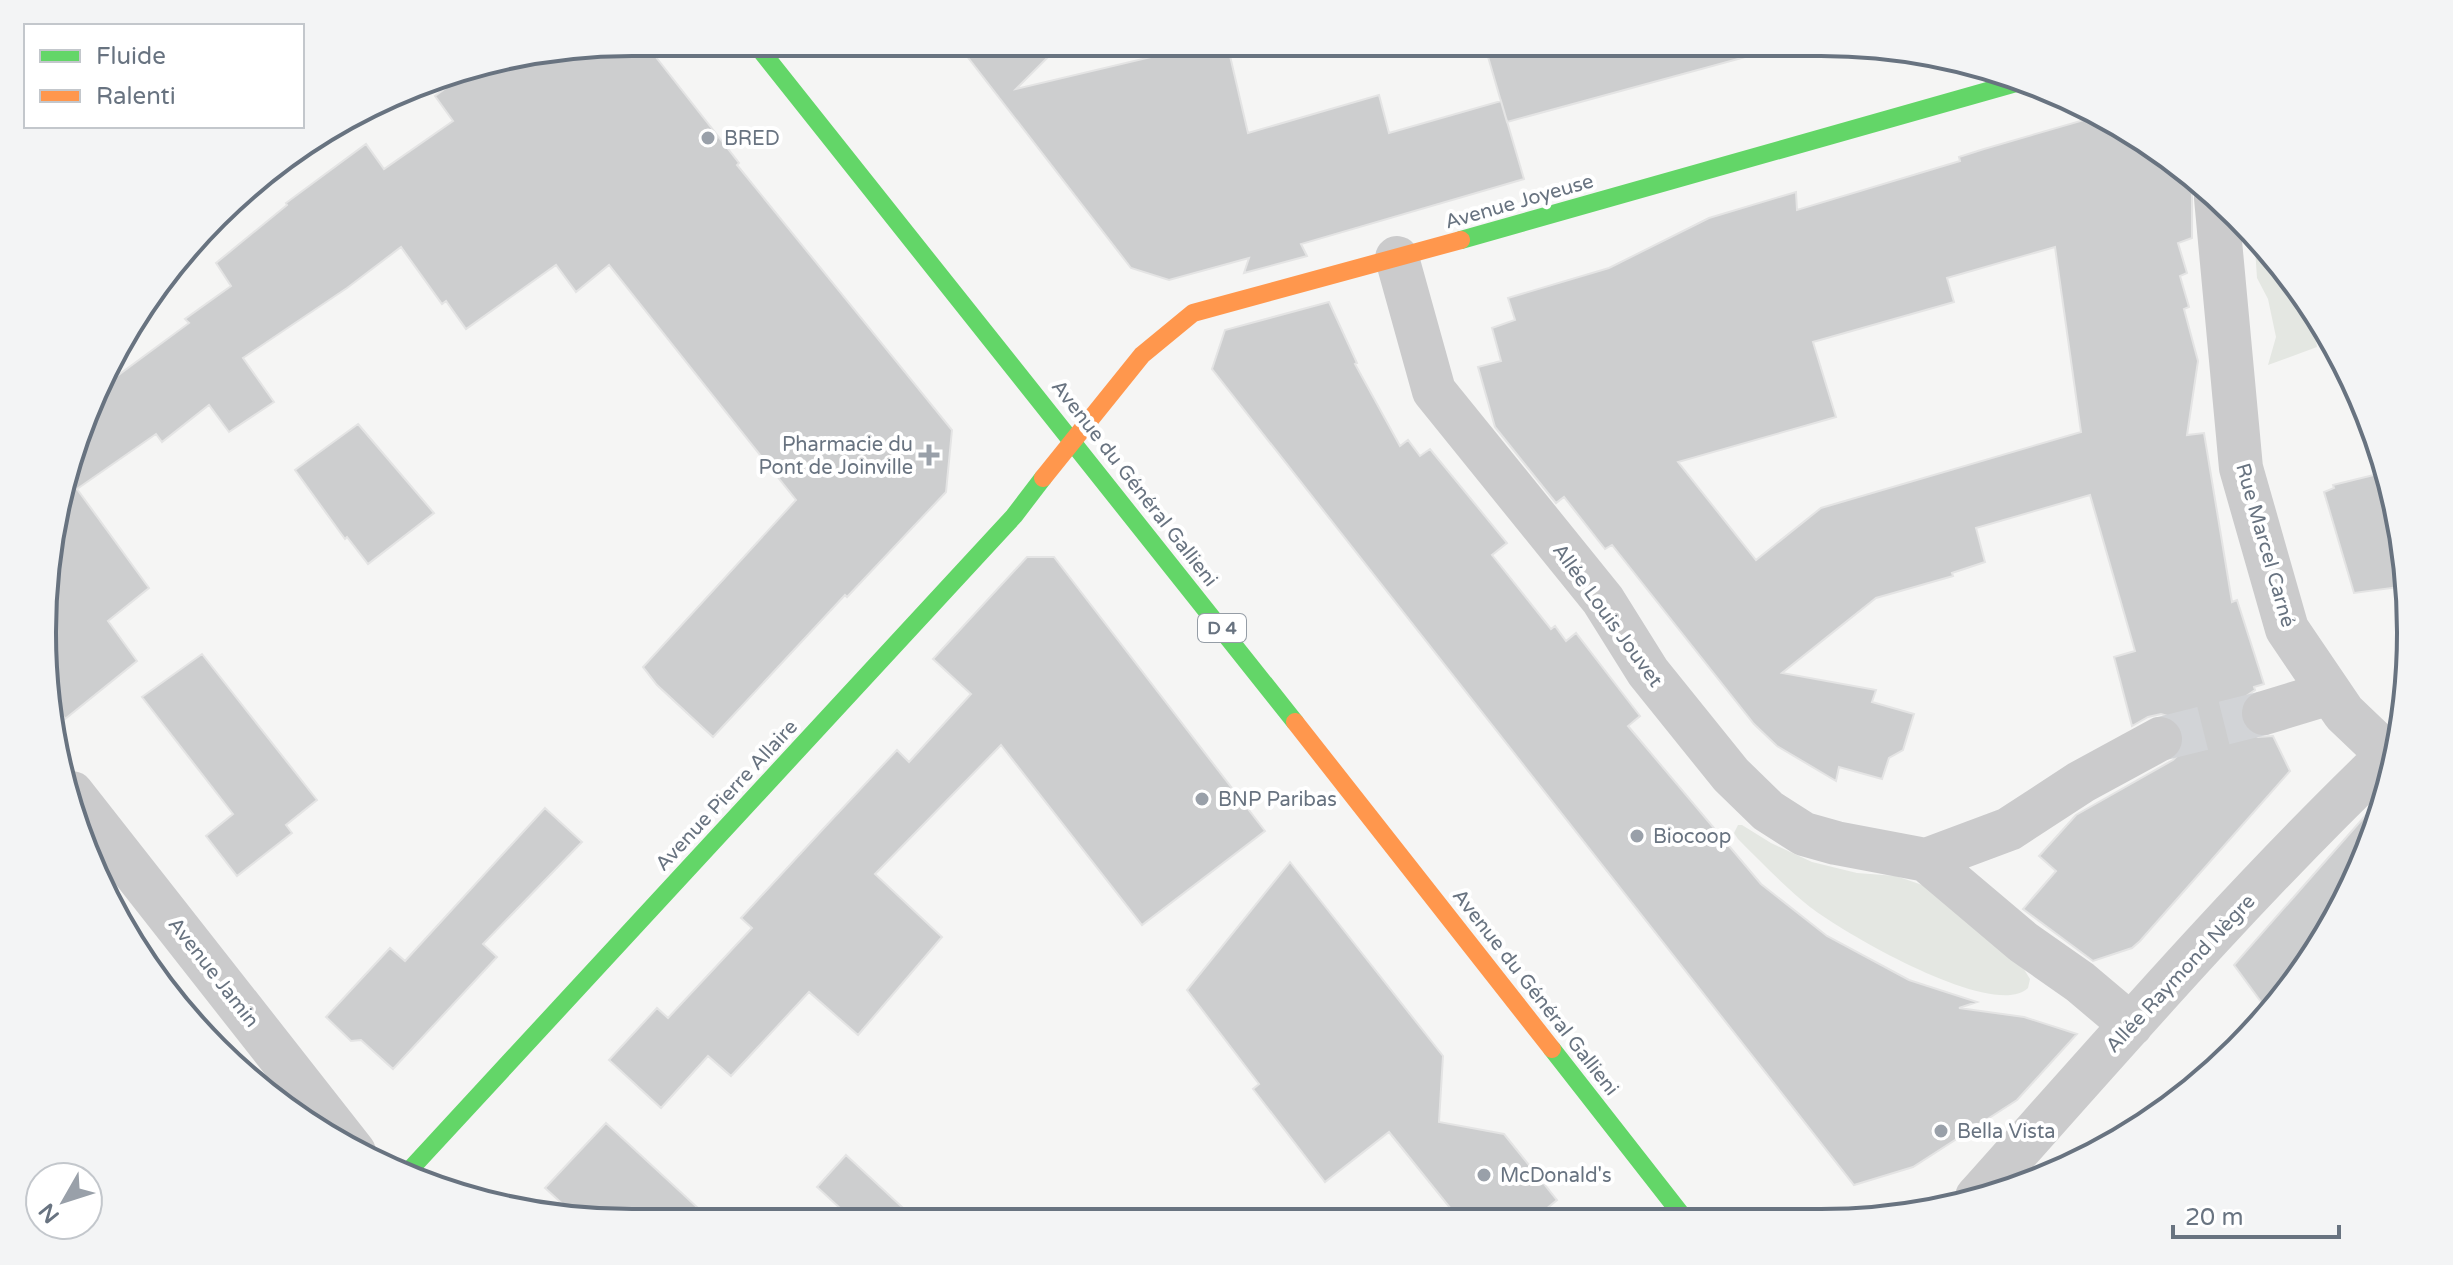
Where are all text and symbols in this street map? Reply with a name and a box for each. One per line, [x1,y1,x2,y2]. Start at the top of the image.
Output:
legend [24,24,304,128]
text: Fluide [96,42,166,71]
text: Ralenti [96,82,176,111]
place label: BRED [724,127,780,151]
marker: BRED [699,129,717,147]
street label: Avenue Joyeuse [1442,169,1596,235]
street label: Avenue du Général Gallieni [1046,376,1222,592]
place label: Pharmacie du Pont de Joinville [758,433,913,480]
marker: Pharmacie du Pont de Joinville [920,446,938,464]
street label: Rue Marcel Carné [2230,461,2300,630]
street label: Allée Louis Jouvet [1547,539,1667,692]
road number: D 4 [1198,614,1246,642]
street label: Avenue Pierre Allaire [651,715,803,876]
place label: BNP Paribas [1218,788,1337,812]
marker: BNP Paribas [1193,790,1211,808]
place label: Biocoop [1653,825,1731,849]
marker: Biocoop [1628,827,1646,845]
street label: Avenue du Général Gallieni [1447,885,1623,1101]
street label: Allée Raymond Nègre [2101,890,2260,1058]
street label: Avenue Jamin [163,913,264,1032]
place label: Bella Vista [1957,1120,2056,1144]
marker: Bella Vista [1932,1122,1950,1140]
north arrow [24,1161,104,1241]
place label: McDonald's [1500,1164,1612,1188]
marker: McDonald's [1475,1166,1493,1184]
scale bar [2173,1189,2339,1239]
text: N [34,1198,65,1228]
text: 20 m [2185,1203,2243,1232]

